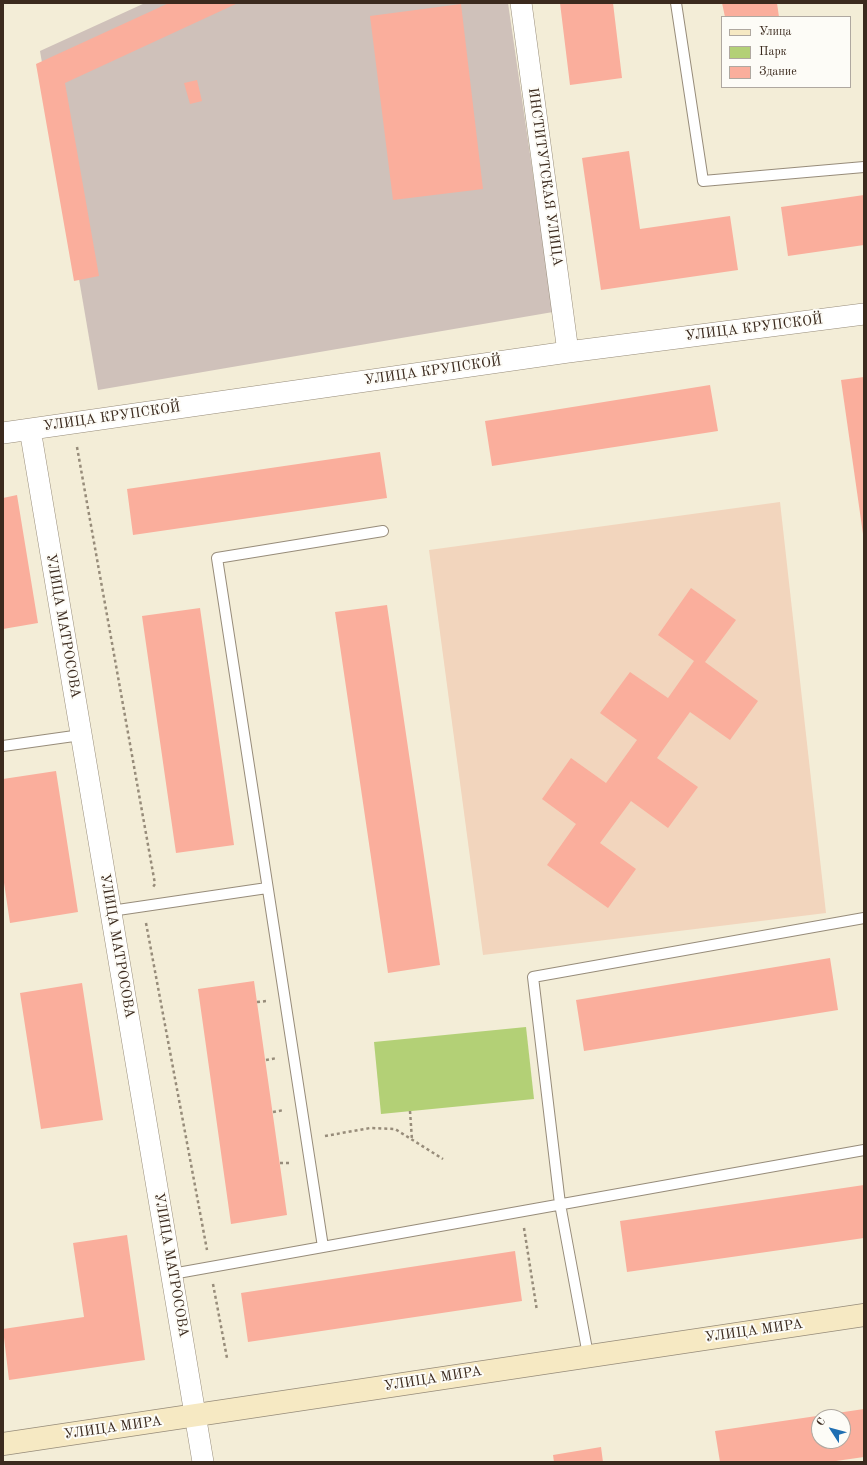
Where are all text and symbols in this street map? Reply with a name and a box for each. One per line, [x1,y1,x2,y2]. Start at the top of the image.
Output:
legend [721,16,851,88]
text: Улица [759,26,792,38]
text: Парк [759,46,787,58]
text: Здание [759,66,797,78]
street label: ИНСТИТУТСКАЯ УЛИЦА [524,87,566,267]
street label: УЛИЦА КРУПСКОЙ [684,311,824,345]
street label: УЛИЦА КРУПСКОЙ [363,353,503,389]
street label: УЛИЦА КРУПСКОЙ [42,399,182,435]
street label: УЛИЦА МАТРОСОВА [42,552,84,700]
street label: УЛИЦА МАТРОСОВА [96,872,138,1020]
street label: УЛИЦА МАТРОСОВА [150,1191,192,1339]
street label: УЛИЦА МИРА [704,1316,804,1346]
street label: УЛИЦА МИРА [383,1363,483,1395]
north arrow [811,1409,851,1449]
street label: УЛИЦА МИРА [63,1413,163,1443]
text: С [815,1416,828,1428]

